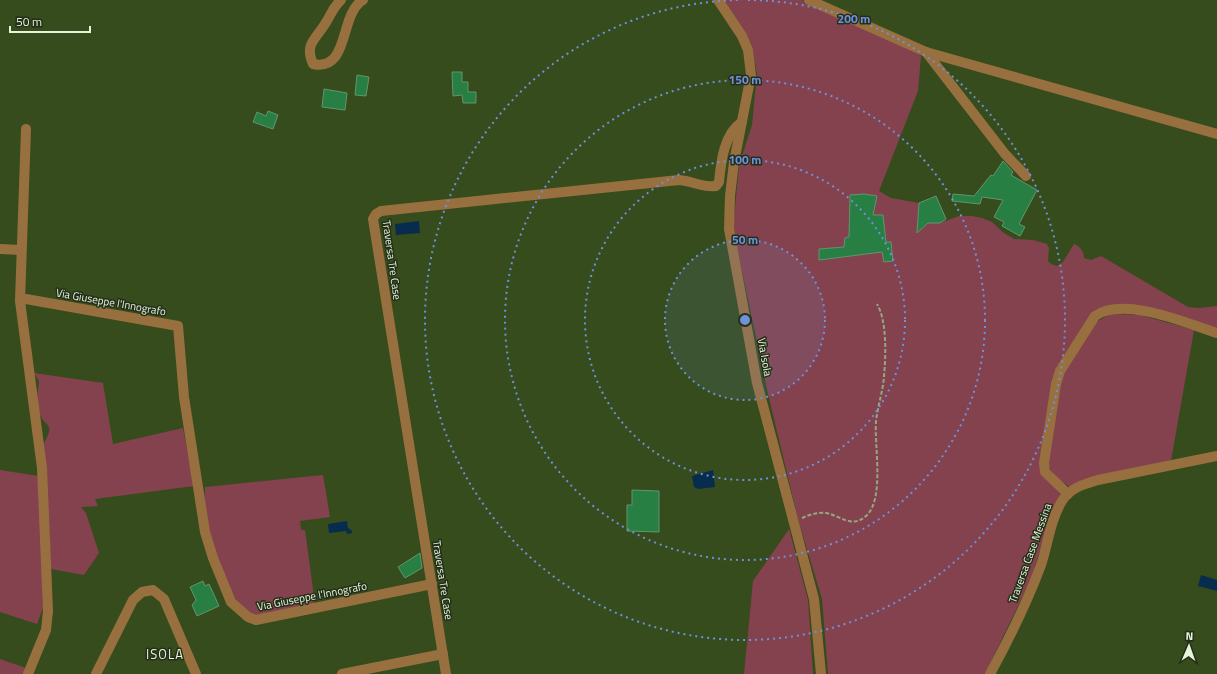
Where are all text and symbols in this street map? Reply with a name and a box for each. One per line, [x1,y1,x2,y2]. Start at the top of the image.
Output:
scale bar [10,8,90,34]
text: 200 m [838,9,870,28]
text: 50 m [16,12,42,31]
text: 150 m [729,70,761,89]
text: 100 m [729,150,761,169]
street label: Traversa Tre Case [378,219,406,301]
text: 50 m [732,230,758,249]
street label: Via Giuseppe l'Innografo [55,284,167,320]
centre of rings [738,313,752,327]
street label: Via Isola [754,337,776,378]
street label: Traversa Case Messina [1005,500,1056,605]
street label: Traversa Tre Case [429,539,457,621]
street label: Via Giuseppe l'Innografo [256,577,368,614]
north arrow [1169,626,1209,666]
text: N [1185,628,1193,644]
district label: ISOLA [146,644,184,664]

